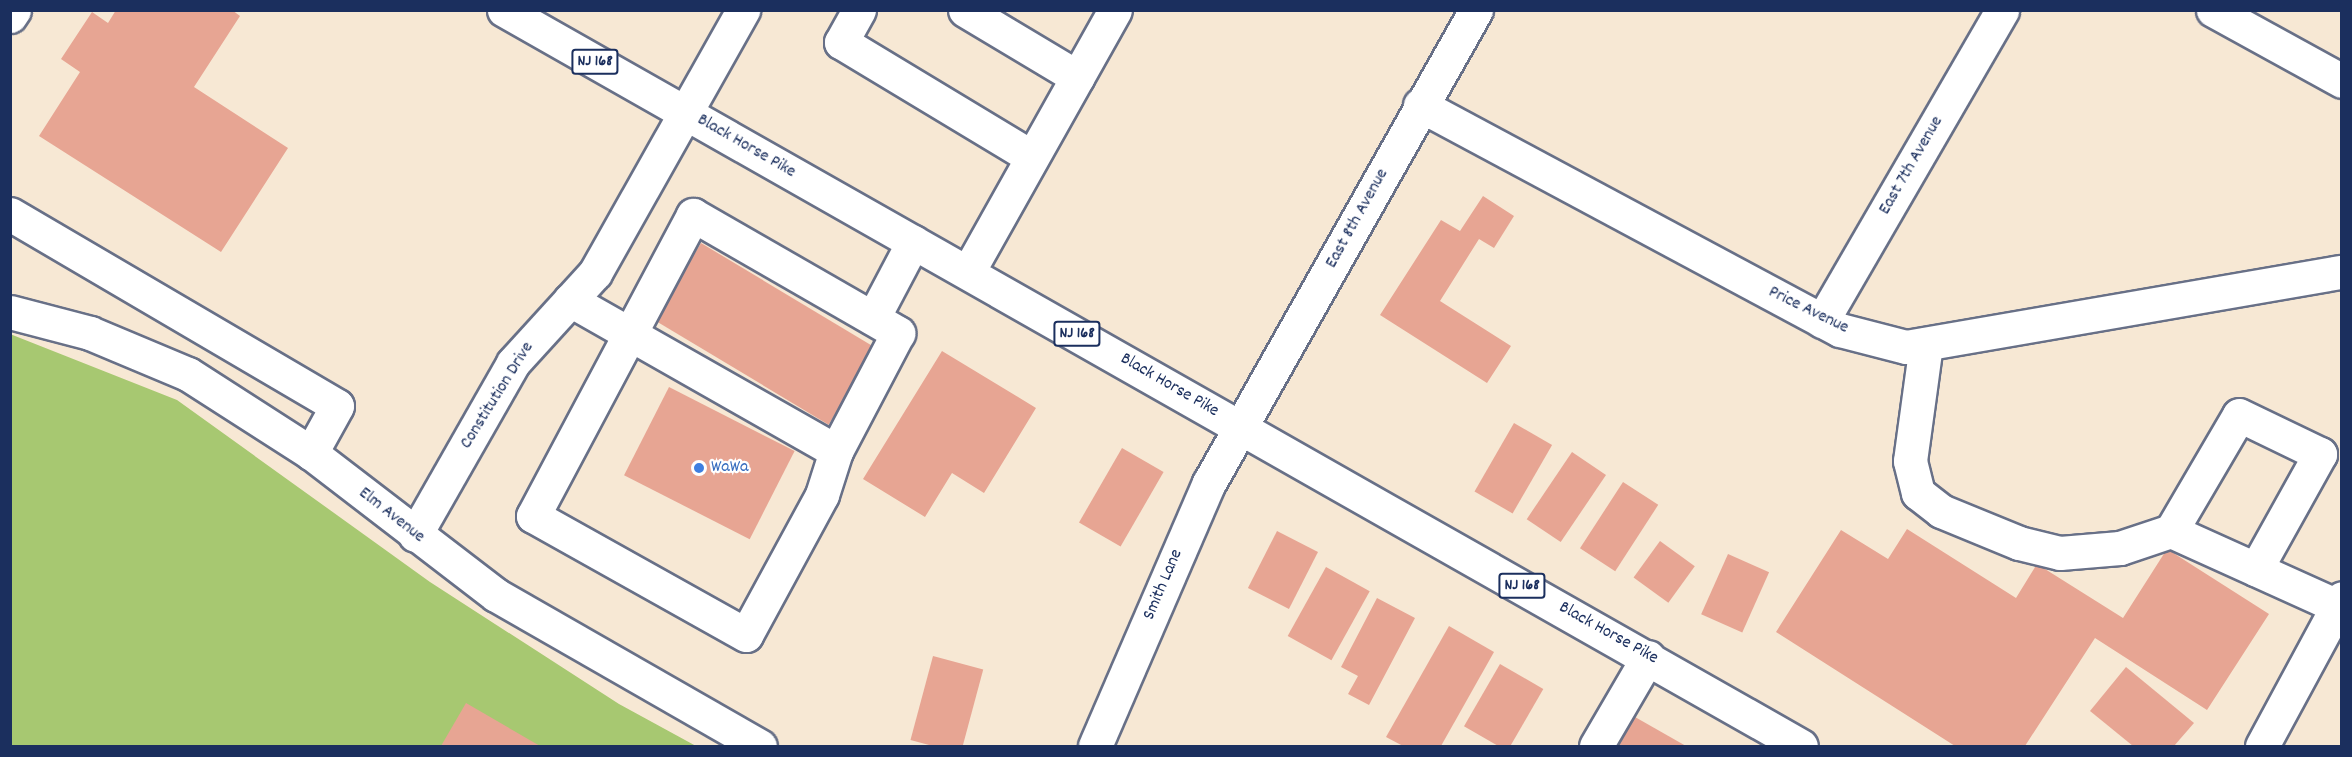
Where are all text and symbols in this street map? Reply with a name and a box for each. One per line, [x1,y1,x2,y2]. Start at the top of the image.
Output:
road number: NJ 168 [571,49,619,75]
street label: Black Horse Pike [693,110,799,184]
street label: East 7th Avenue [1875,113,1949,219]
street label: East 8th Avenue [1322,165,1394,273]
street label: Price Avenue [1764,282,1852,340]
road number: NJ 168 [1053,321,1101,347]
street label: Constitution Drive [456,338,540,454]
street label: Black Horse Pike [1116,349,1222,423]
place label: WaWa [711,457,749,479]
marker: WaWa [692,461,706,475]
street label: Elm Avenue [354,483,428,549]
street label: Smith Lane [1139,546,1189,624]
road number: NJ 168 [1498,573,1546,599]
street label: Black Horse Pike [1555,598,1661,670]

